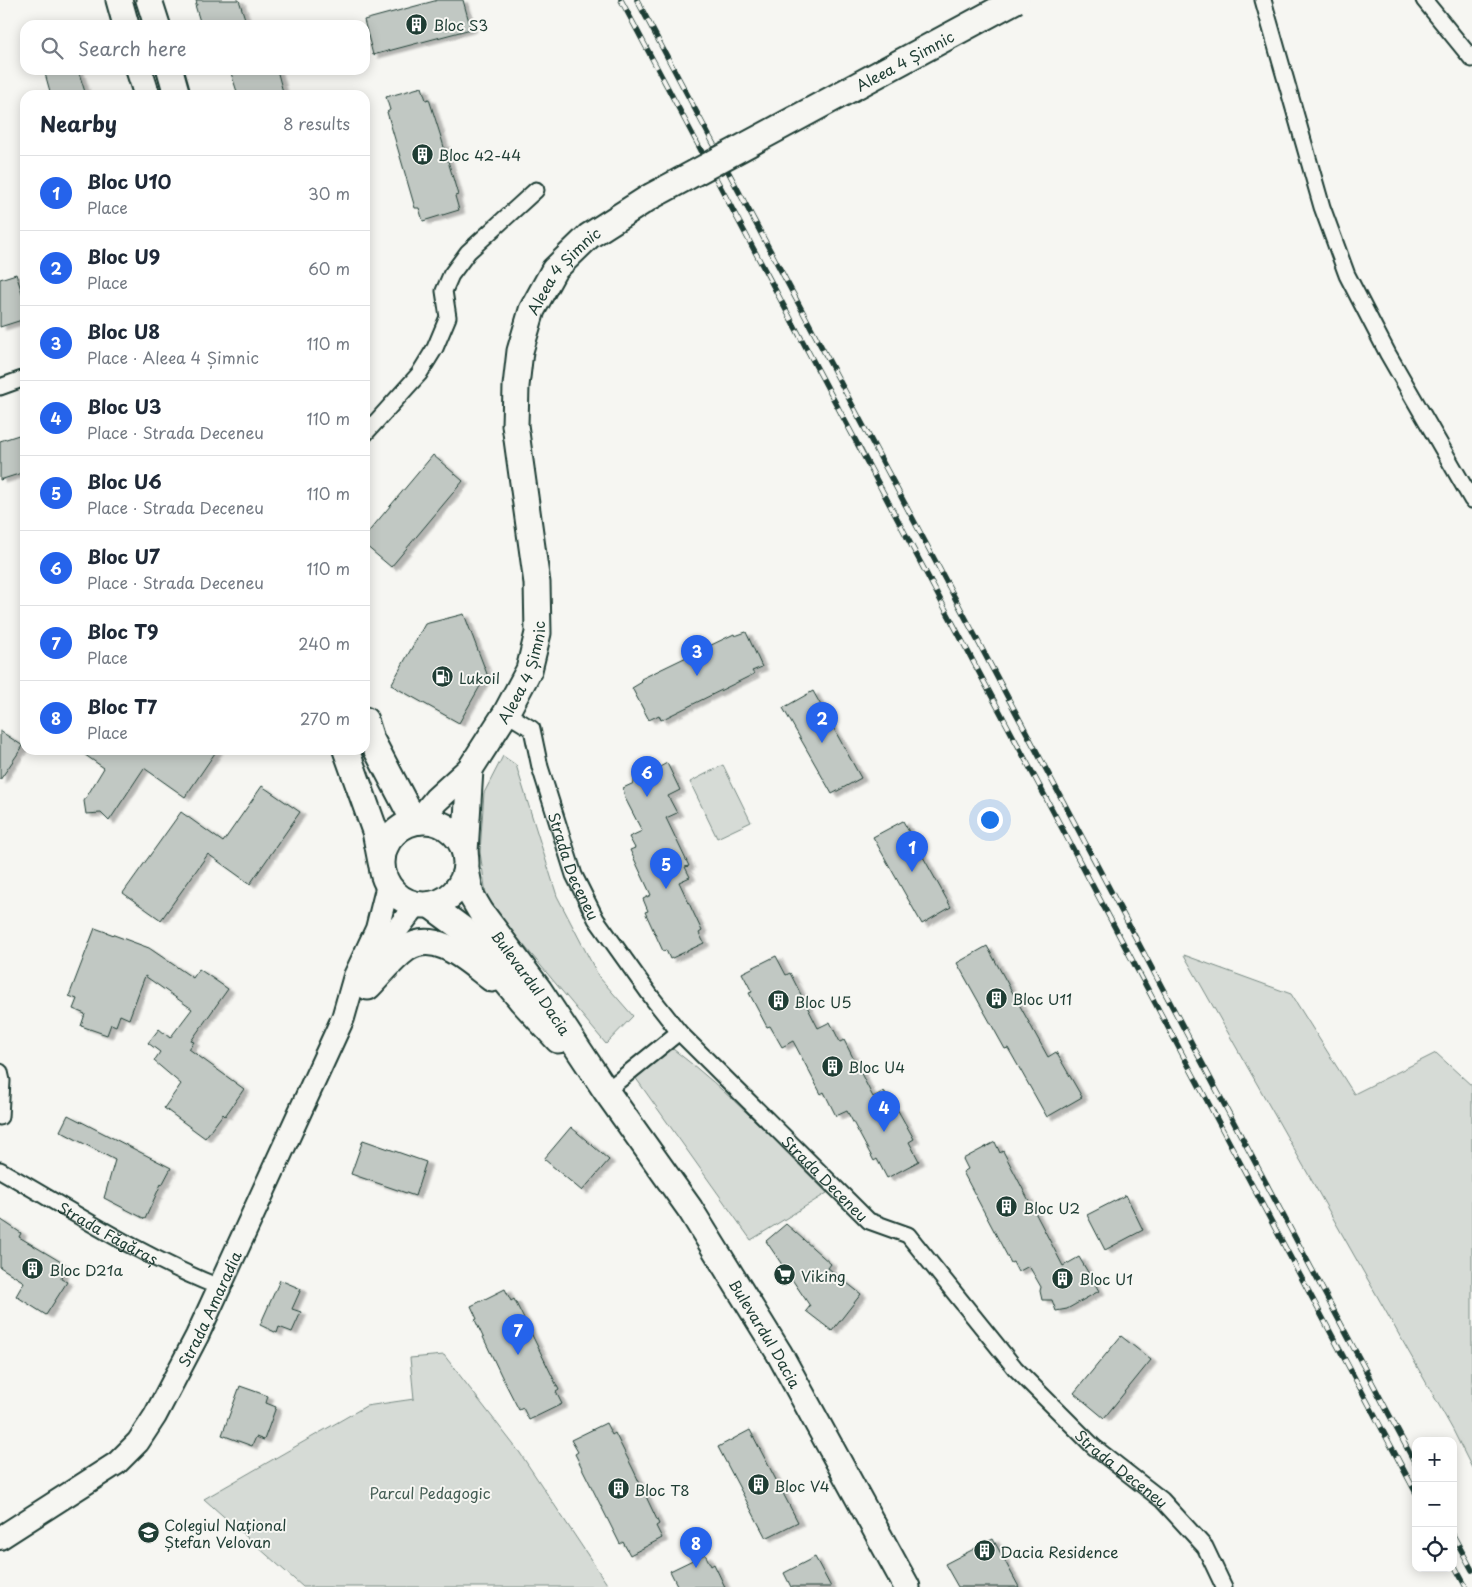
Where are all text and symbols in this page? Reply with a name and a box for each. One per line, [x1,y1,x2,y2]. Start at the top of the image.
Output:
building icon: Bloc S3 [405,12,429,36]
place label: Bloc S3 [433,13,488,36]
search box [20,20,370,75]
street label: Aleea 4 Șimnic [851,24,958,96]
icon: search [38,34,66,62]
text: Search here [78,34,187,62]
text: Nearby [40,107,117,139]
text: 8 results [283,111,350,135]
building icon: Bloc 42-44 [410,142,434,166]
place label: Bloc 42-44 [438,143,521,166]
text: Bloc U10 [87,167,171,195]
text: 1 [52,181,60,205]
text: 30 m [308,181,350,205]
text: Place [87,195,128,219]
street label: Aleea 4 Șimnic [520,220,605,318]
text: Bloc U9 [87,242,160,270]
text: 2 [50,256,62,280]
text: 60 m [308,256,350,280]
text: Place [87,270,128,294]
text: Bloc U8 [87,317,160,345]
text: 3 [51,331,61,355]
text: 110 m [307,331,350,355]
text: Place · Aleea 4 Șimnic [87,345,259,369]
text: Bloc U3 [87,392,161,420]
text: 4 [51,406,61,430]
text: 110 m [307,406,350,430]
text: Place · Strada Deceneu [87,420,264,444]
text: Bloc U6 [87,467,162,495]
text: 5 [51,481,61,505]
text: 110 m [307,481,350,505]
text: Place · Strada Deceneu [87,495,264,519]
text: Bloc U7 [87,542,160,570]
text: 6 [50,556,62,580]
text: 110 m [307,556,350,580]
text: Place · Strada Deceneu [87,570,264,594]
text: Bloc T9 [87,617,158,645]
street label: Aleea 4 Șimnic [491,621,549,728]
text: 7 [51,631,61,655]
text: 240 m [298,631,350,655]
pin: 3 [681,635,713,676]
text: Place [87,645,128,669]
fuel station icon: Lukoil [431,665,455,689]
place label: Lukoil [459,666,500,689]
text: Bloc T7 [87,692,157,720]
pin: 2 [806,702,838,743]
text: 8 [51,706,61,730]
text: 270 m [300,706,350,730]
text: Place [87,720,128,744]
pin: 6 [631,756,663,797]
your location [977,807,1003,833]
street label: Strada Deceneu [543,809,606,923]
pin: 1 [896,831,928,872]
pin: 5 [650,848,682,889]
street label: Bulevardul Dacia [487,925,578,1040]
building icon: Bloc U11 [984,986,1008,1010]
place label: Bloc U11 [1012,987,1072,1010]
building icon: Bloc U5 [766,989,790,1013]
place label: Bloc U5 [794,990,852,1013]
building icon: Bloc U4 [820,1054,844,1078]
place label: Bloc U4 [848,1055,905,1078]
pin: 4 [868,1091,900,1132]
street label: Strada Deceneu [777,1130,874,1226]
street label: Strada Făgăraș [54,1195,163,1270]
building icon: Bloc U2 [995,1195,1019,1219]
place label: Bloc U2 [1023,1196,1080,1219]
street label: Strada Amaradia [171,1246,246,1371]
building icon: Bloc D21a [21,1257,45,1281]
place label: Bloc D21a [49,1258,123,1281]
supermarket icon: Viking [773,1263,797,1287]
place label: Viking [801,1264,846,1287]
building icon: Bloc U1 [1051,1266,1075,1290]
place label: Bloc U1 [1079,1267,1133,1290]
street label: Bulevardul Dacia [724,1274,808,1393]
pin: 7 [502,1314,534,1355]
street label: Strada Deceneu [1070,1423,1174,1512]
map controls [1412,1437,1457,1572]
button: + [1412,1437,1457,1482]
building icon: Bloc V4 [746,1473,770,1497]
place label: Bloc V4 [774,1474,830,1497]
building icon: Bloc T8 [606,1477,630,1501]
place label: Bloc T8 [634,1478,690,1501]
park label: Parcul Pedagogic [369,1481,491,1504]
button: − [1412,1482,1457,1527]
place label: Colegiul Național Ștefan Velovan [164,1513,287,1553]
school or university icon: Colegiul Național Ștefan Velovan [136,1521,160,1545]
pin: 8 [680,1527,712,1568]
button: locate [1412,1527,1457,1572]
building icon: Dacia Residence [972,1539,996,1563]
place label: Dacia Residence [1000,1540,1119,1563]

